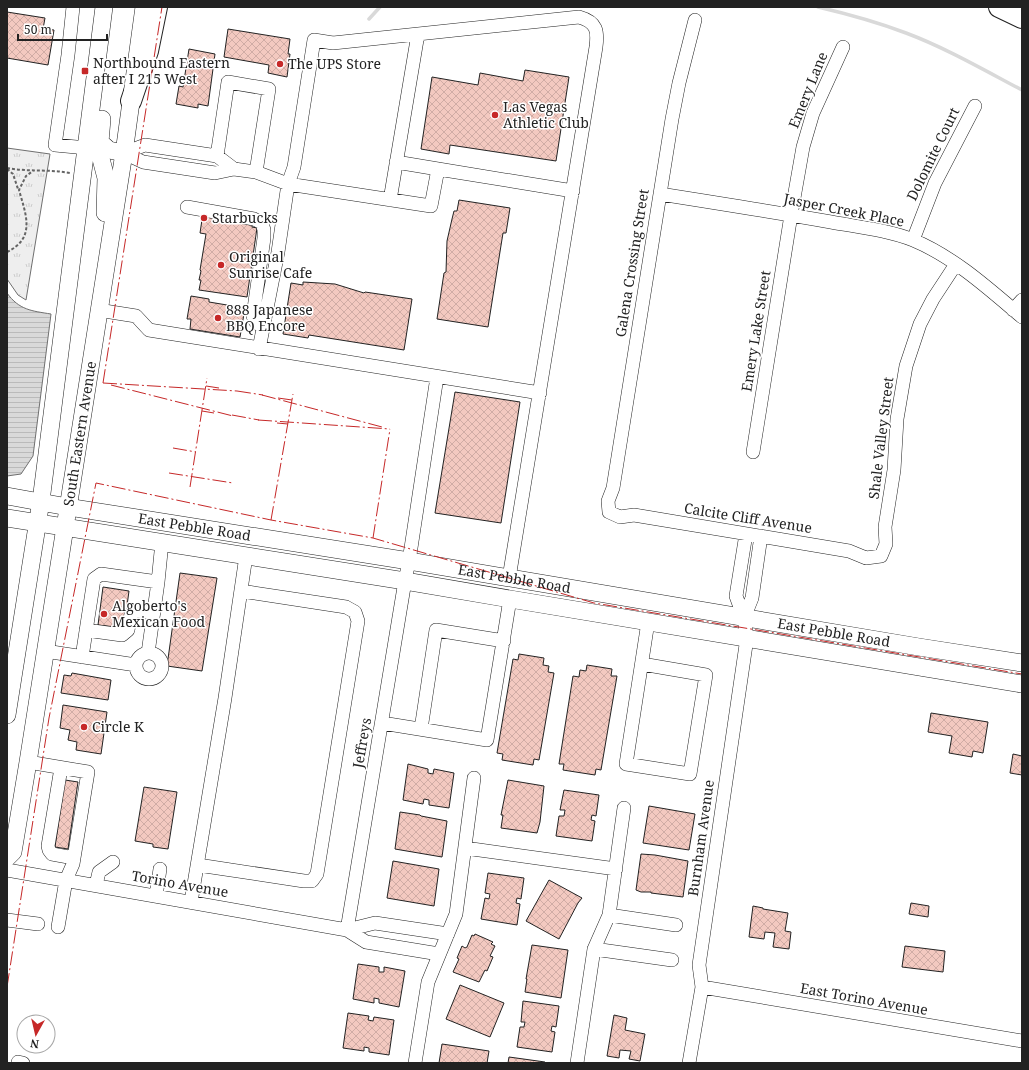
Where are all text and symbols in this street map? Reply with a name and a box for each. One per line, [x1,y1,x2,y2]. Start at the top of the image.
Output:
scale bar [18,16,107,42]
text: 50 m [24,21,52,38]
street label: Emery Lane [784,49,831,131]
place label: Northbound Eastern after I 215 West [93,53,230,88]
place label: The UPS Store [288,54,381,73]
marker: The UPS Store [275,59,285,69]
marker: Northbound Eastern after I 215 West [80,66,90,76]
place label: Las Vegas Athletic Club [503,97,589,132]
street label: Dolomite Court [902,104,963,204]
marker: Las Vegas Athletic Club [490,110,500,120]
street label: Galena Crossing Street [610,187,653,338]
street label: Jasper Creek Place [781,188,906,231]
place label: Starbucks [212,208,278,227]
marker: Starbucks [199,213,209,223]
place label: Original Sunrise Cafe [229,247,312,282]
marker: Original Sunrise Cafe [216,260,226,270]
street label: Emery Lake Street [737,269,774,393]
place label: 888 Japanese BBQ Encore [226,300,313,335]
marker: 888 Japanese BBQ Encore [213,313,223,323]
street label: South Eastern Avenue [58,360,100,508]
street label: Shale Valley Street [864,376,897,500]
street label: Calcite Cliff Avenue [683,498,813,537]
street label: East Pebble Road [137,508,253,545]
street label: East Pebble Road [457,559,573,597]
place label: Algoberto's Mexican Food [112,596,205,631]
marker: Algoberto's Mexican Food [99,609,109,619]
street label: East Pebble Road [776,613,892,651]
street label: Jeffreys [348,716,375,771]
place label: Circle K [92,717,144,736]
marker: Circle K [79,722,89,732]
street label: Burnham Avenue [683,778,718,897]
street label: Torino Avenue [130,866,230,901]
street label: East Torino Avenue [799,978,929,1019]
north arrow [16,1014,56,1054]
text: N [29,1036,40,1052]

